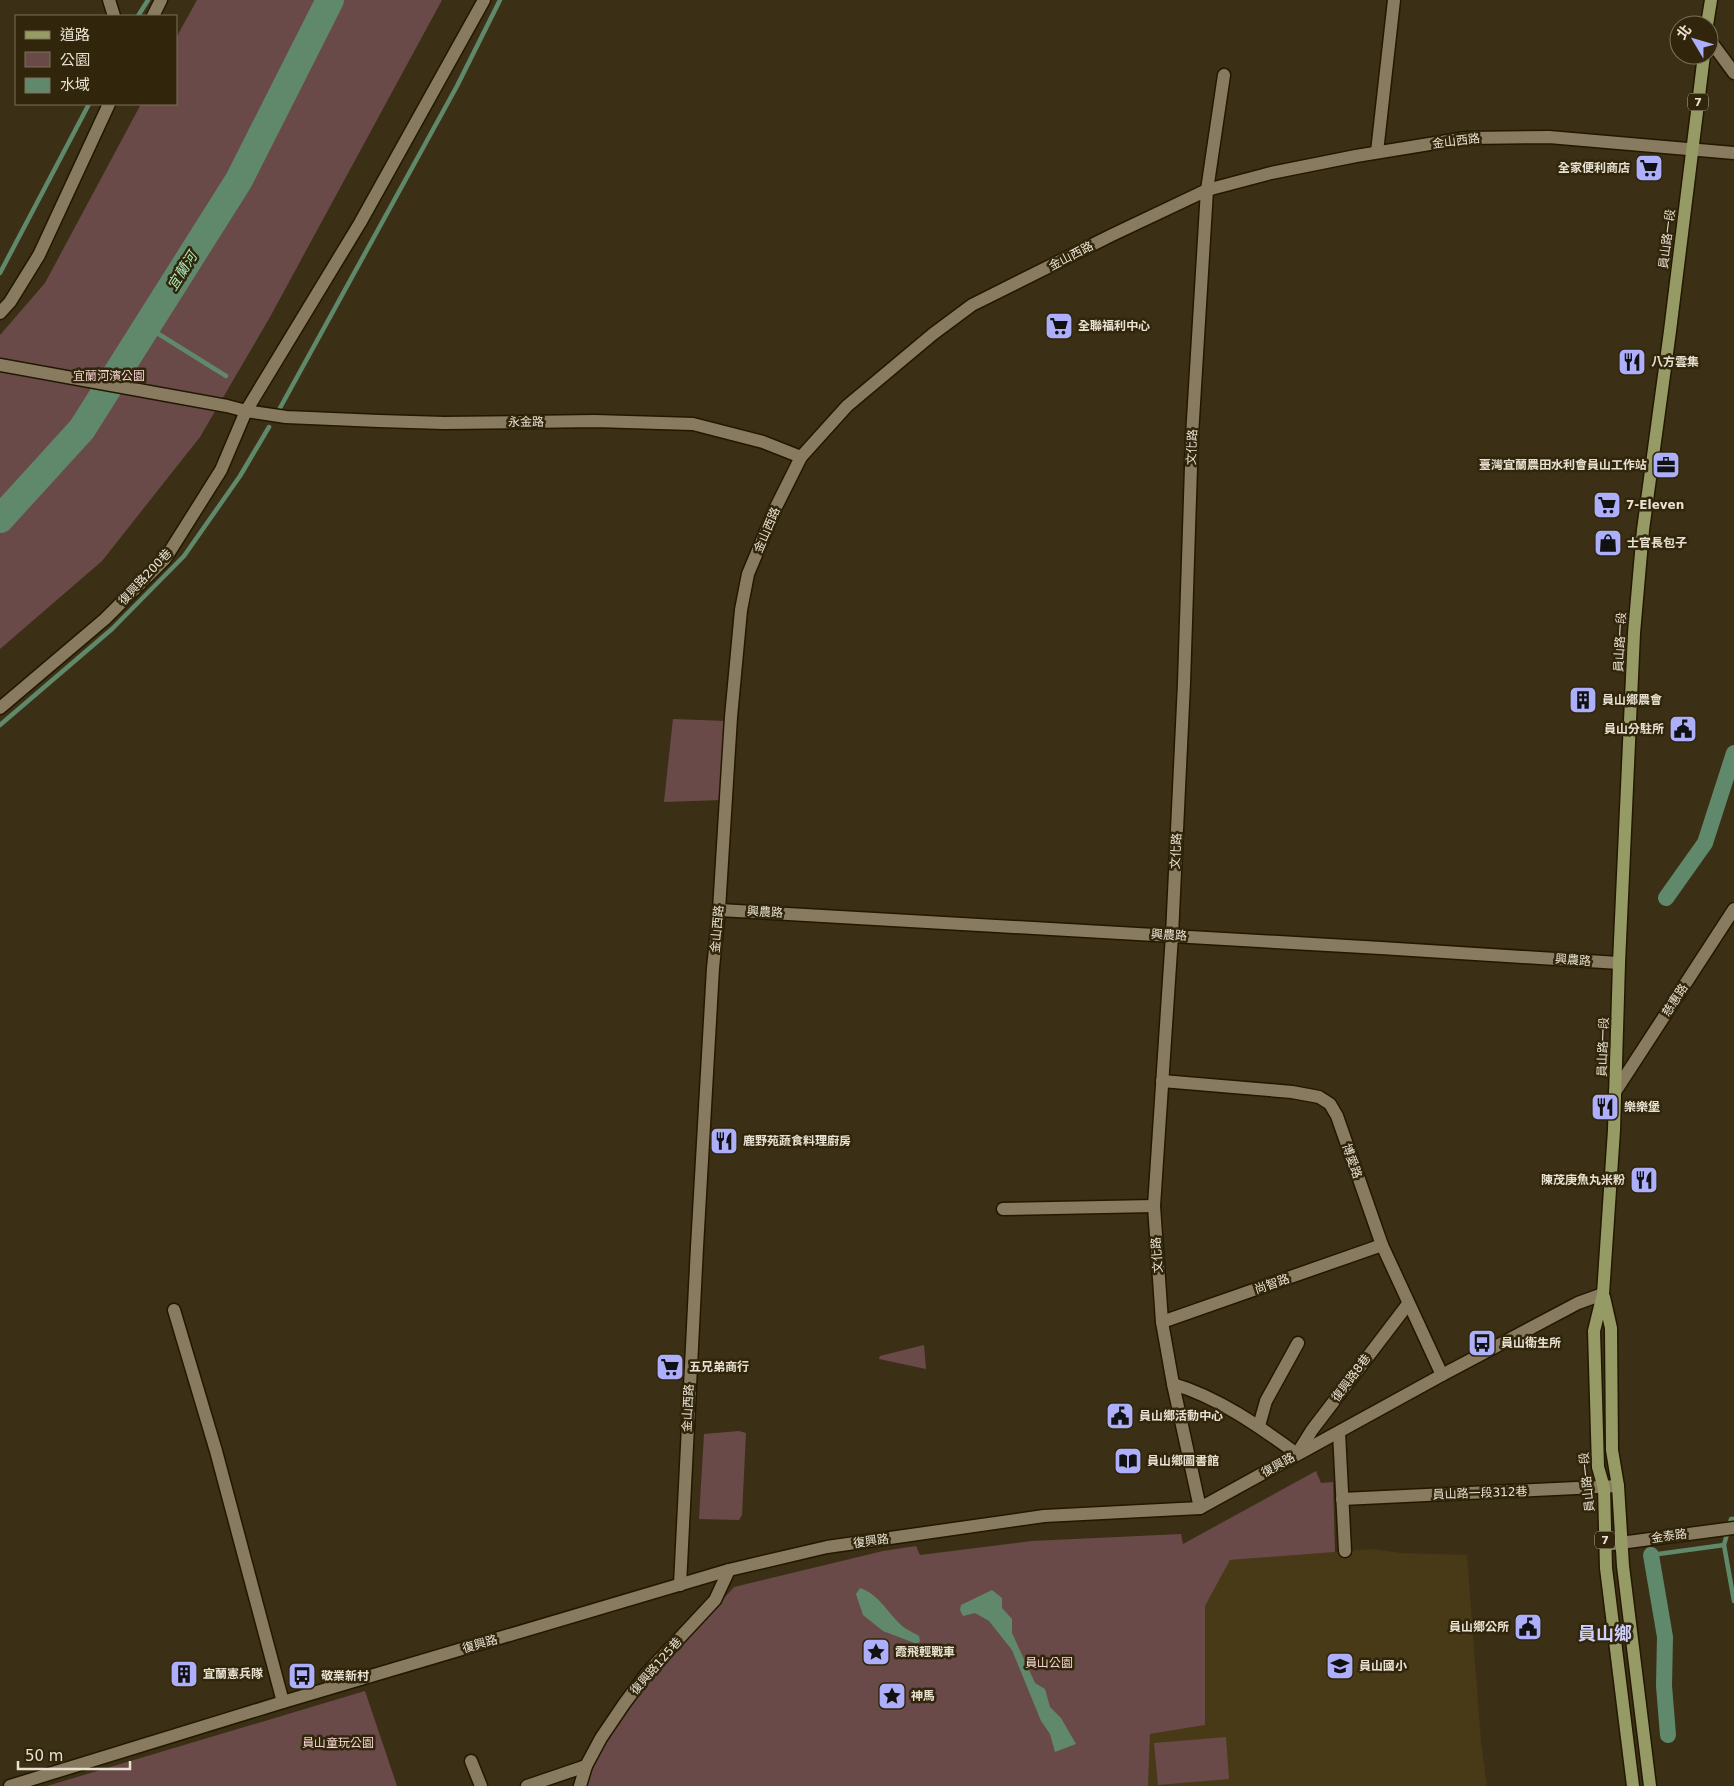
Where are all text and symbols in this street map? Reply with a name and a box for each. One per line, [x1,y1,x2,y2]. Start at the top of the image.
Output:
legend [15,15,178,105]
north arrow [1669,15,1719,65]
text: 北 [1673,22,1694,42]
text: 道路 [60,26,90,44]
text: 公園 [60,51,90,69]
text: 水域 [60,76,90,94]
road number: 7 [1688,94,1708,110]
street label: 金山西路 [1431,131,1481,151]
supermarket icon: 全家便利商店 [1634,153,1664,183]
place label: 全家便利商店 [1558,161,1630,175]
street label: 員山路一段 [1656,208,1678,270]
street label: 金山西路 [1046,239,1096,273]
water label: 宜蘭河 [164,246,202,293]
supermarket icon: 全聯福利中心 [1044,311,1074,341]
place label: 全聯福利中心 [1078,319,1150,333]
restaurant icon: 八方雲集 [1617,347,1647,377]
place label: 八方雲集 [1651,355,1699,369]
park label: 宜蘭河濱公園 [73,369,145,383]
street label: 永金路 [508,415,544,429]
street label: 文化路 [1184,429,1200,465]
office icon: 臺灣宜蘭農田水利會員山工作站 [1651,450,1681,480]
place label: 臺灣宜蘭農田水利會員山工作站 [1479,458,1647,472]
supermarket icon: 7-Eleven [1592,490,1622,520]
place label: 7-Eleven [1626,498,1684,512]
street label: 金山西路 [751,505,783,555]
shop icon: 士官長包子 [1593,528,1623,558]
place label: 士官長包子 [1627,536,1687,550]
street label: 復興路200巷 [116,546,174,608]
street label: 員山路一段 [1611,612,1629,672]
building icon: 員山鄉農會 [1568,685,1598,715]
place label: 員山鄉農會 [1602,693,1662,707]
public building icon: 員山分駐所 [1668,714,1698,744]
place label: 員山分駐所 [1604,722,1664,736]
street label: 文化路 [1168,833,1184,869]
street label: 金山西路 [708,904,726,954]
street label: 興農路 [747,904,783,920]
street label: 興農路 [1151,927,1187,943]
street label: 興農路 [1555,952,1591,968]
street label: 慈惠路 [1659,981,1691,1019]
street label: 員山路一段 [1595,1017,1611,1077]
restaurant icon: 樂樂堡 [1590,1092,1620,1122]
place label: 樂樂堡 [1624,1100,1660,1114]
restaurant icon: 鹿野苑蔬食料理廚房 [709,1126,739,1156]
place label: 鹿野苑蔬食料理廚房 [743,1134,851,1148]
street label: 博愛路 [1340,1142,1364,1180]
restaurant icon: 陳茂庚魚丸米粉 [1629,1165,1659,1195]
place label: 陳茂庚魚丸米粉 [1541,1173,1625,1187]
street label: 文化路 [1149,1237,1165,1273]
street label: 尚智路 [1253,1272,1291,1296]
bus stop icon: 員山衛生所 [1467,1328,1497,1358]
place label: 員山衛生所 [1501,1336,1561,1350]
supermarket icon: 五兄弟商行 [655,1352,685,1382]
street label: 復興路8巷 [1329,1352,1373,1404]
place label: 五兄弟商行 [689,1360,749,1374]
street label: 金山西路 [680,1384,696,1432]
public building icon: 員山鄉活動中心 [1105,1401,1135,1431]
place label: 員山鄉活動中心 [1139,1409,1223,1423]
library icon: 員山鄉圖書館 [1113,1446,1143,1476]
street label: 復興路 [1259,1450,1297,1480]
street label: 員山路一段 [1577,1451,1597,1513]
place label: 員山鄉圖書館 [1147,1454,1219,1468]
street label: 員山路一段312巷 [1432,1484,1528,1502]
street label: 金泰路 [1650,1527,1688,1545]
street label: 復興路 [852,1532,890,1550]
road number: 7 [1595,1532,1615,1548]
public building icon: 員山鄉公所 [1513,1612,1543,1642]
place label: 員山鄉公所 [1449,1620,1509,1634]
district label: 員山鄉 [1578,1623,1632,1644]
street label: 復興路 [461,1632,499,1656]
street label: 復興路125巷 [627,1635,685,1697]
place icon: 霞飛輕戰車 [861,1637,891,1667]
place label: 霞飛輕戰車 [895,1645,955,1659]
school or university icon: 員山國小 [1325,1651,1355,1681]
park label: 員山公園 [1025,1656,1073,1670]
building icon: 宜蘭憲兵隊 [169,1659,199,1689]
place label: 員山國小 [1359,1659,1407,1673]
bus stop icon: 敬業新村 [287,1661,317,1691]
place label: 宜蘭憲兵隊 [203,1667,263,1681]
place label: 敬業新村 [321,1669,369,1683]
place icon: 神馬 [877,1681,907,1711]
place label: 神馬 [911,1689,935,1703]
park label: 員山童玩公園 [302,1736,374,1750]
scale bar [18,1738,130,1770]
text: 50 m [25,1747,63,1765]

